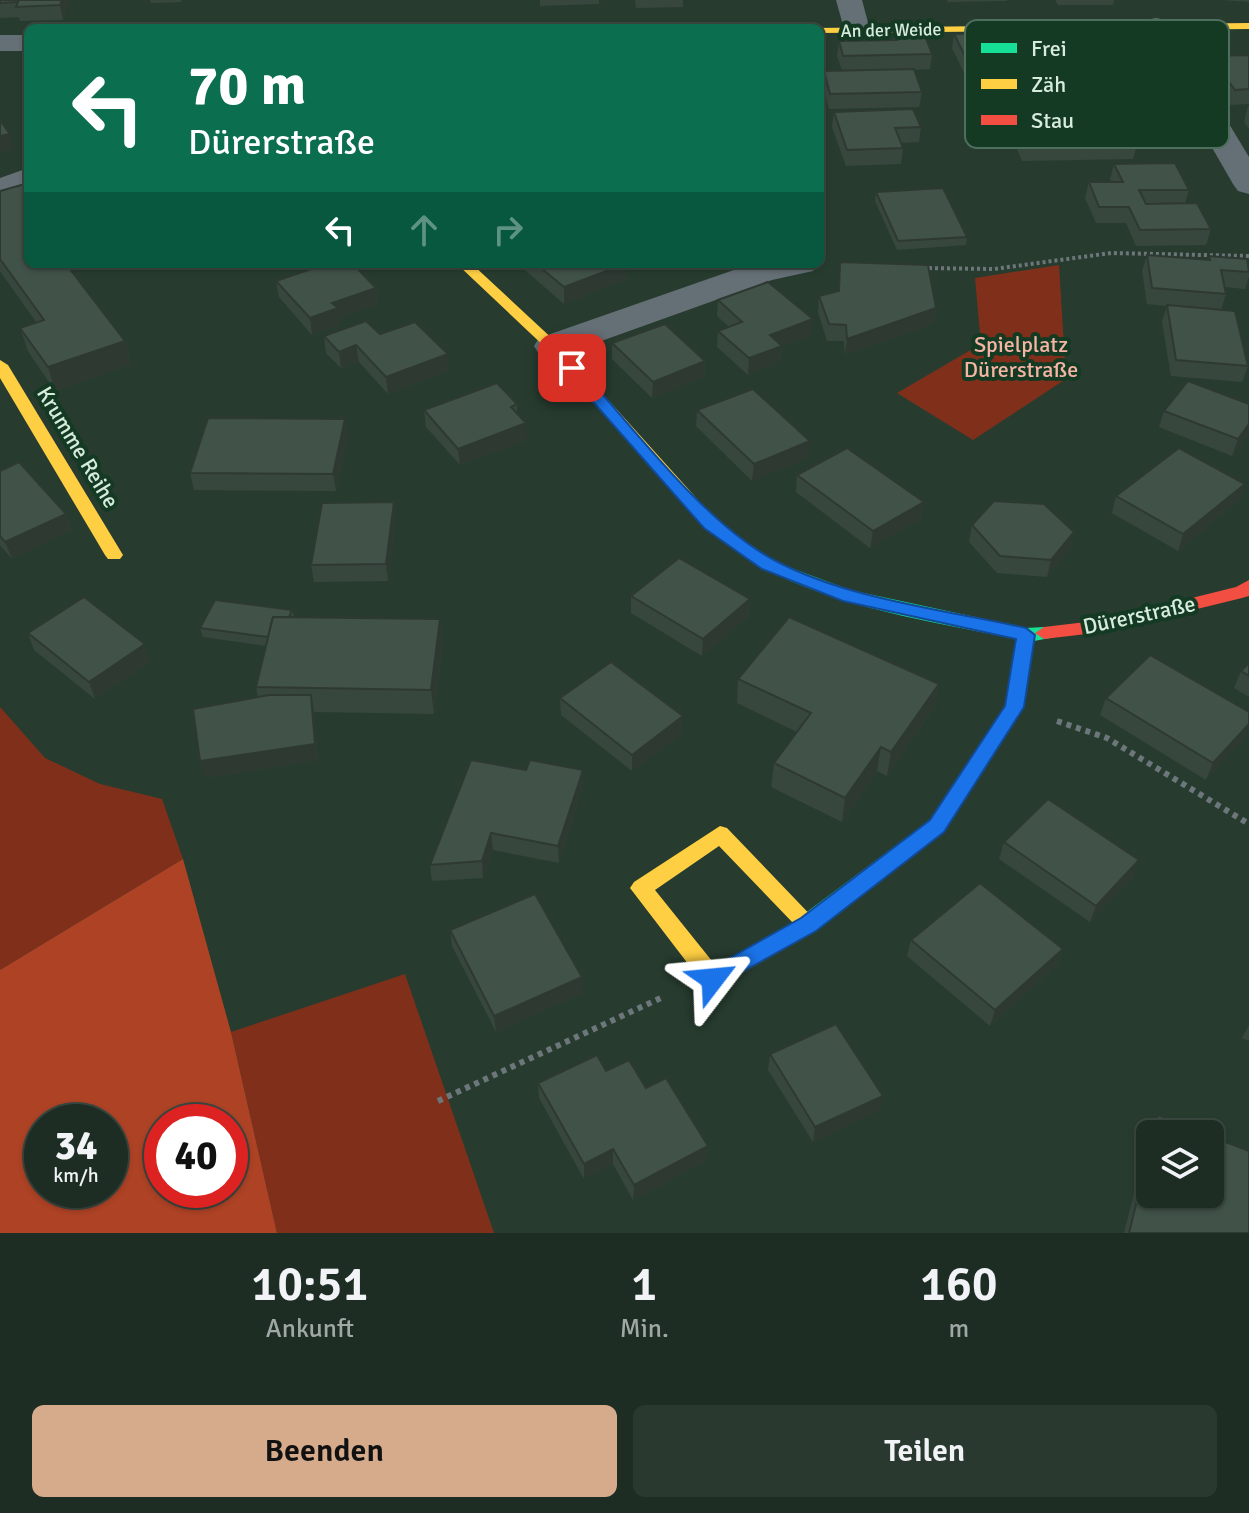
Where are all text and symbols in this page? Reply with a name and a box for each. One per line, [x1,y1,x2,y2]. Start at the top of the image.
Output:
street label: An der Weide [840,18,942,42]
legend [965,20,1229,148]
text: Frei [1031,35,1067,62]
text: 70 m [188,51,306,120]
icon: left [56,56,160,160]
text: Zäh [1031,71,1066,98]
text: Stau [1031,107,1074,134]
text: Dürerstraße [188,120,375,165]
icon: left [318,208,362,252]
icon: ahead [402,208,446,252]
icon: right [486,208,530,252]
park label: Spielplatz Dürerstraße [964,331,1078,383]
pin [538,334,606,402]
icon: arrive [550,346,594,390]
street label: Krumme Reihe [31,381,125,513]
street label: Dürerstraße [1080,590,1198,640]
position arrow [671,937,755,1021]
speed limit sign: 40 [144,1104,248,1208]
map controls [1136,1120,1224,1208]
button: layers [1136,1120,1224,1208]
text: 34 [54,1121,98,1171]
text: km/h [53,1163,99,1188]
text: 10:51 [251,1255,368,1314]
text: 1 [631,1255,657,1314]
text: 160 [920,1255,998,1314]
text: Ankunft [266,1313,354,1345]
text: Min. [620,1313,669,1345]
text: m [949,1313,969,1345]
button: Beenden [32,1405,617,1497]
button: Teilen [633,1405,1217,1497]

